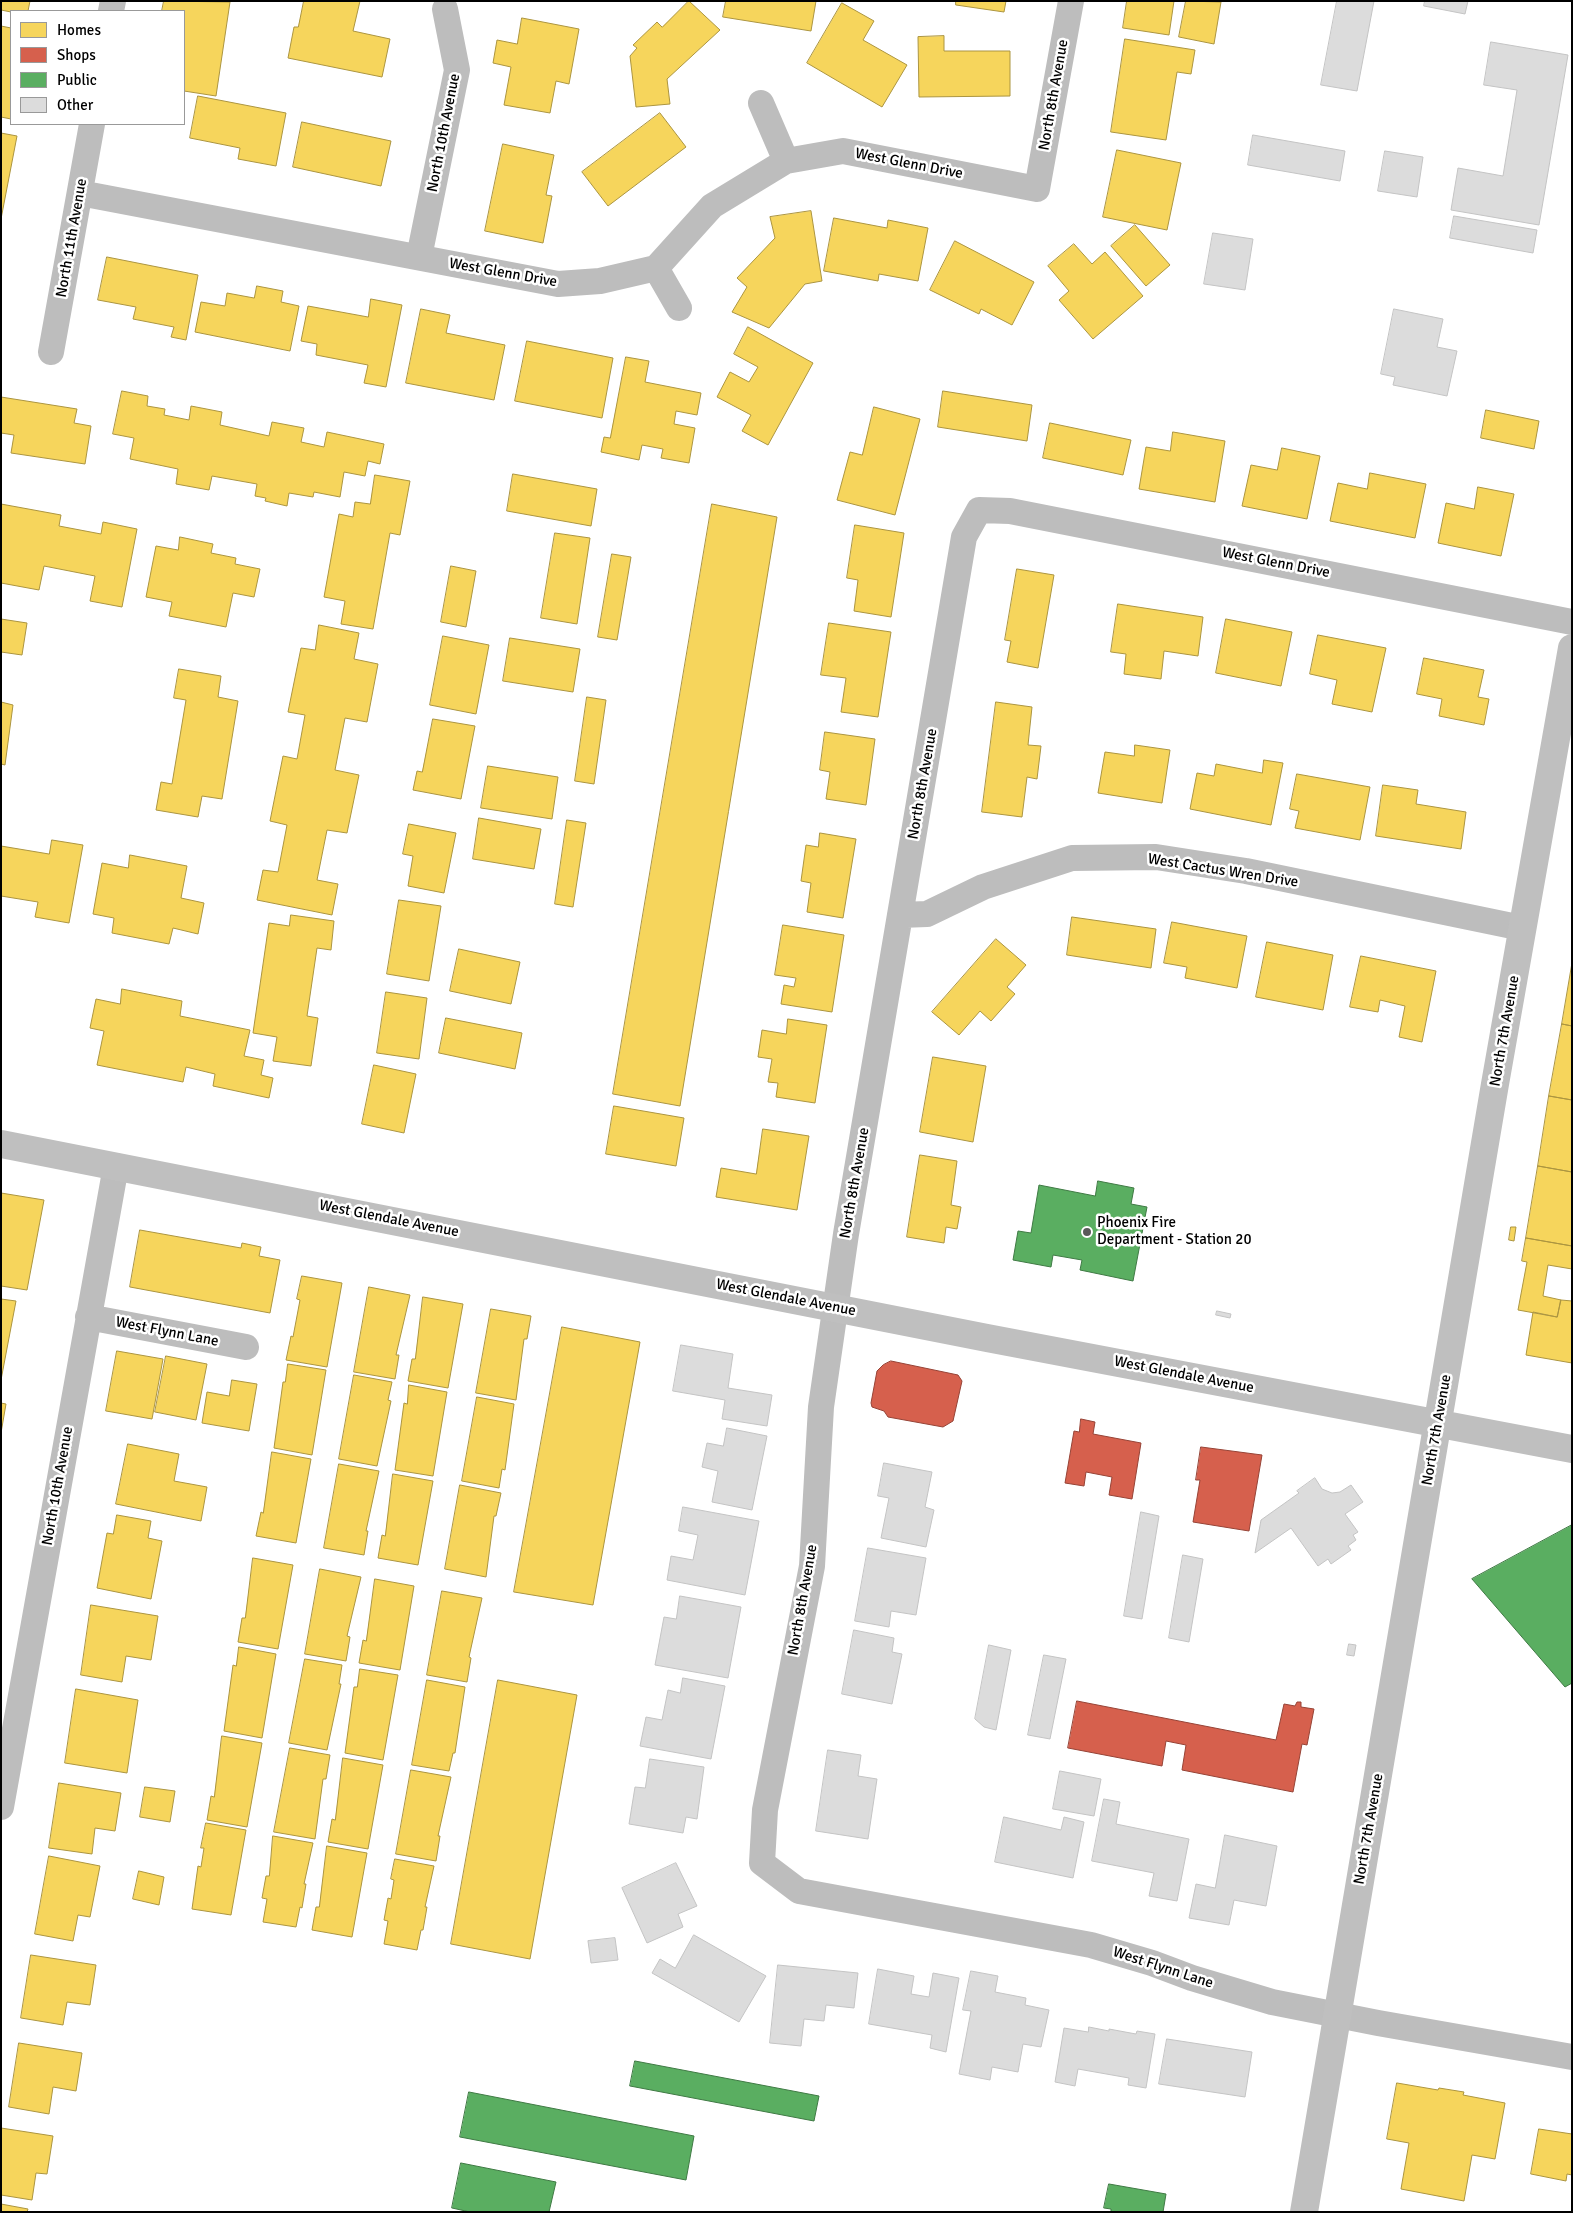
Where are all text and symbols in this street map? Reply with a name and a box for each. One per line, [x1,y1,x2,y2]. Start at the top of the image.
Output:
legend [10,10,185,125]
text: Homes [57,21,101,39]
street label: North 8th Avenue [1035,38,1073,152]
text: Shops [57,46,96,64]
text: Public [57,71,97,89]
street label: North 10th Avenue [424,72,464,194]
text: Other [57,96,93,114]
street label: West Glenn Drive [854,145,964,183]
street label: North 11th Avenue [53,177,91,299]
street label: West Glenn Drive [448,255,558,291]
street label: West Glenn Drive [1221,544,1331,582]
street label: North 8th Avenue [904,727,942,841]
street label: West Cactus Wren Drive [1147,850,1299,892]
street label: North 7th Avenue [1486,974,1524,1088]
street label: North 8th Avenue [836,1126,874,1240]
street label: West Glendale Avenue [318,1197,460,1241]
place label: Phoenix Fire Department - Station 20 [1097,1214,1252,1249]
marker: Phoenix Fire Department - Station 20 [1081,1226,1093,1238]
street label: West Glendale Avenue [715,1276,857,1320]
street label: West Flynn Lane [114,1313,220,1351]
street label: West Glendale Avenue [1113,1353,1255,1397]
street label: North 7th Avenue [1418,1373,1456,1487]
street label: North 10th Avenue [39,1425,77,1547]
street label: North 8th Avenue [784,1543,822,1657]
street label: North 7th Avenue [1350,1772,1388,1886]
street label: West Flynn Lane [1111,1943,1215,1993]

